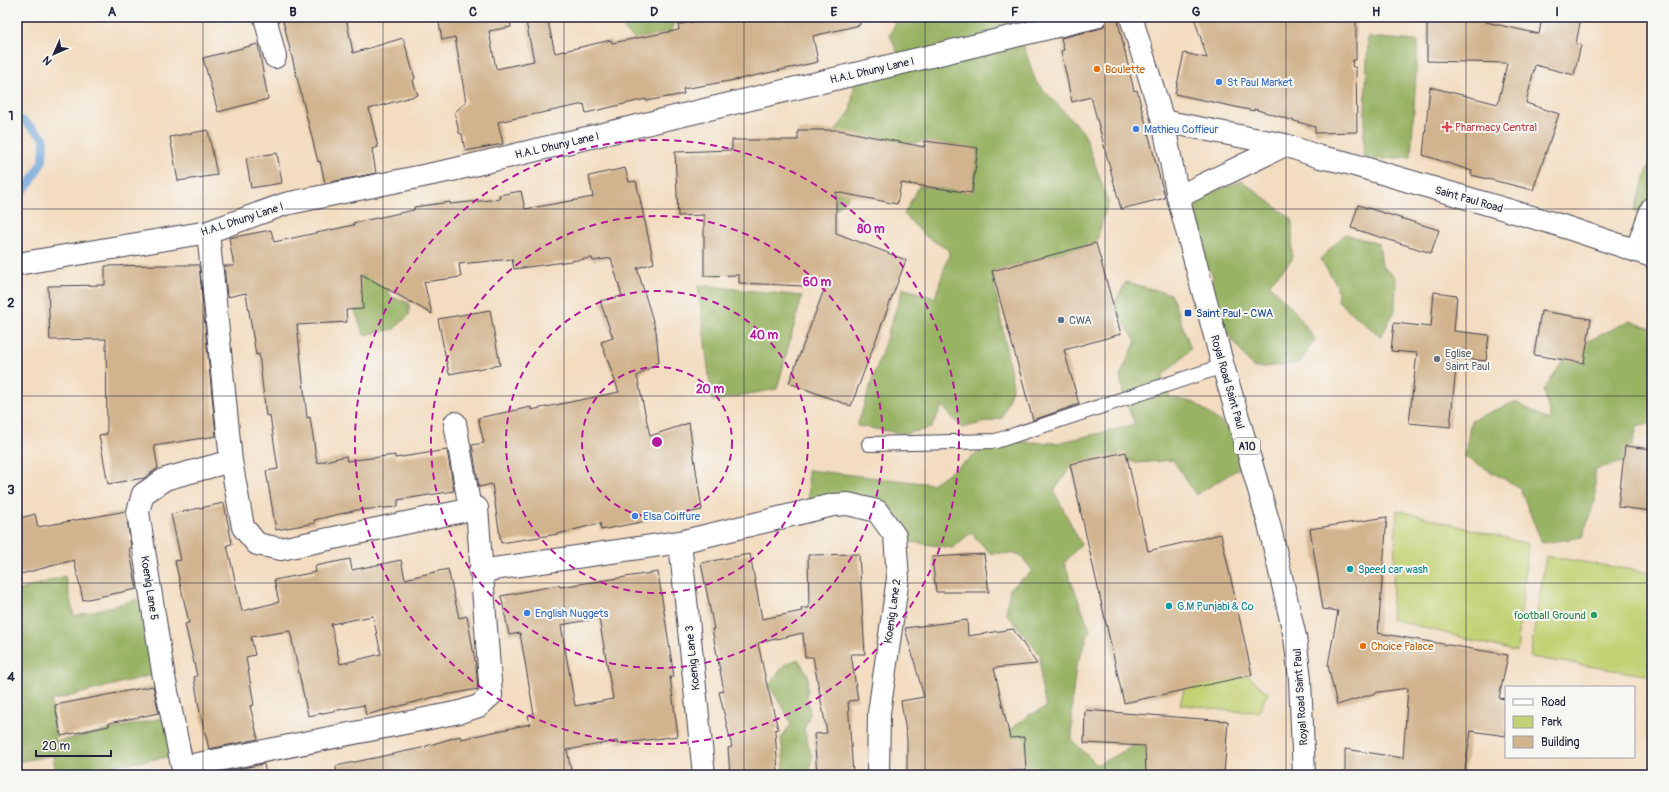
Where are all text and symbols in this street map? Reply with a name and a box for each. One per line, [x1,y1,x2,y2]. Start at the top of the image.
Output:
text: A [108,4,117,20]
text: B [289,4,297,20]
text: C [469,4,477,20]
text: D [650,4,658,20]
text: E [831,4,838,20]
text: F [1011,4,1019,20]
text: G [1192,4,1201,20]
text: H [1372,4,1380,20]
text: I [1555,4,1559,20]
north arrow [34,34,74,74]
text: N [40,53,55,68]
street label: H.A.L Dhuny Lane I [829,54,915,86]
place label: Boulette [1105,63,1146,76]
marker: Boulette [1092,64,1102,74]
place label: St Paul Market [1227,76,1293,89]
marker: St Paul Market [1214,77,1224,87]
text: 1 [8,108,14,124]
place label: Pharmacy Central [1455,121,1537,134]
marker: Pharmacy Central [1442,122,1452,132]
place label: Mathieu Coffieur [1144,123,1219,136]
marker: Mathieu Coffieur [1131,124,1141,134]
street label: H.A.L Dhuny Lane I [514,129,600,161]
street label: Saint Paul Road [1433,184,1504,215]
street label: H.A.L Dhuny Lane I [199,200,285,239]
text: 80 m [857,222,885,237]
text: 60 m [803,275,832,290]
text: 2 [7,295,15,311]
place label: Saint Paul - CWA [1196,307,1273,320]
marker: Saint Paul - CWA [1183,308,1193,318]
place label: CWA [1069,314,1092,327]
marker: CWA [1056,315,1066,325]
text: 40 m [749,328,779,343]
street label: Royal Road Saint Paul [1208,334,1247,431]
place label: Eglise Saint Paul [1445,347,1490,373]
marker: Eglise Saint Paul [1432,354,1442,364]
text: 20 m [696,382,724,397]
centre of rings [650,435,664,449]
road number: A10 [1234,438,1260,454]
text: 3 [7,482,15,498]
place label: Elsa Coiffure [643,510,701,523]
marker: Elsa Coiffure [630,511,640,521]
street label: Koenig Lane 5 [138,555,161,621]
place label: Speed car wash [1358,563,1428,576]
marker: Speed car wash [1345,564,1355,574]
street label: Koenig Lane 2 [882,578,903,644]
place label: G.M Punjabi & Co [1177,600,1254,613]
marker: G.M Punjabi & Co [1164,601,1174,611]
place label: English Nuggets [535,607,608,620]
marker: English Nuggets [522,608,532,618]
place label: football Ground [1514,609,1586,622]
marker: football Ground [1589,610,1599,620]
street label: Koenig Lane 3 [683,625,702,691]
place label: Choice Palace [1371,640,1434,653]
marker: Choice Palace [1358,641,1368,651]
street label: Royal Road Saint Paul [1291,648,1310,746]
text: 4 [7,669,15,685]
legend [1505,686,1635,758]
text: Road [1541,695,1566,710]
text: Park [1541,715,1562,730]
scale bar [36,732,111,758]
text: Building [1541,735,1580,750]
text: 20 m [42,739,71,754]

